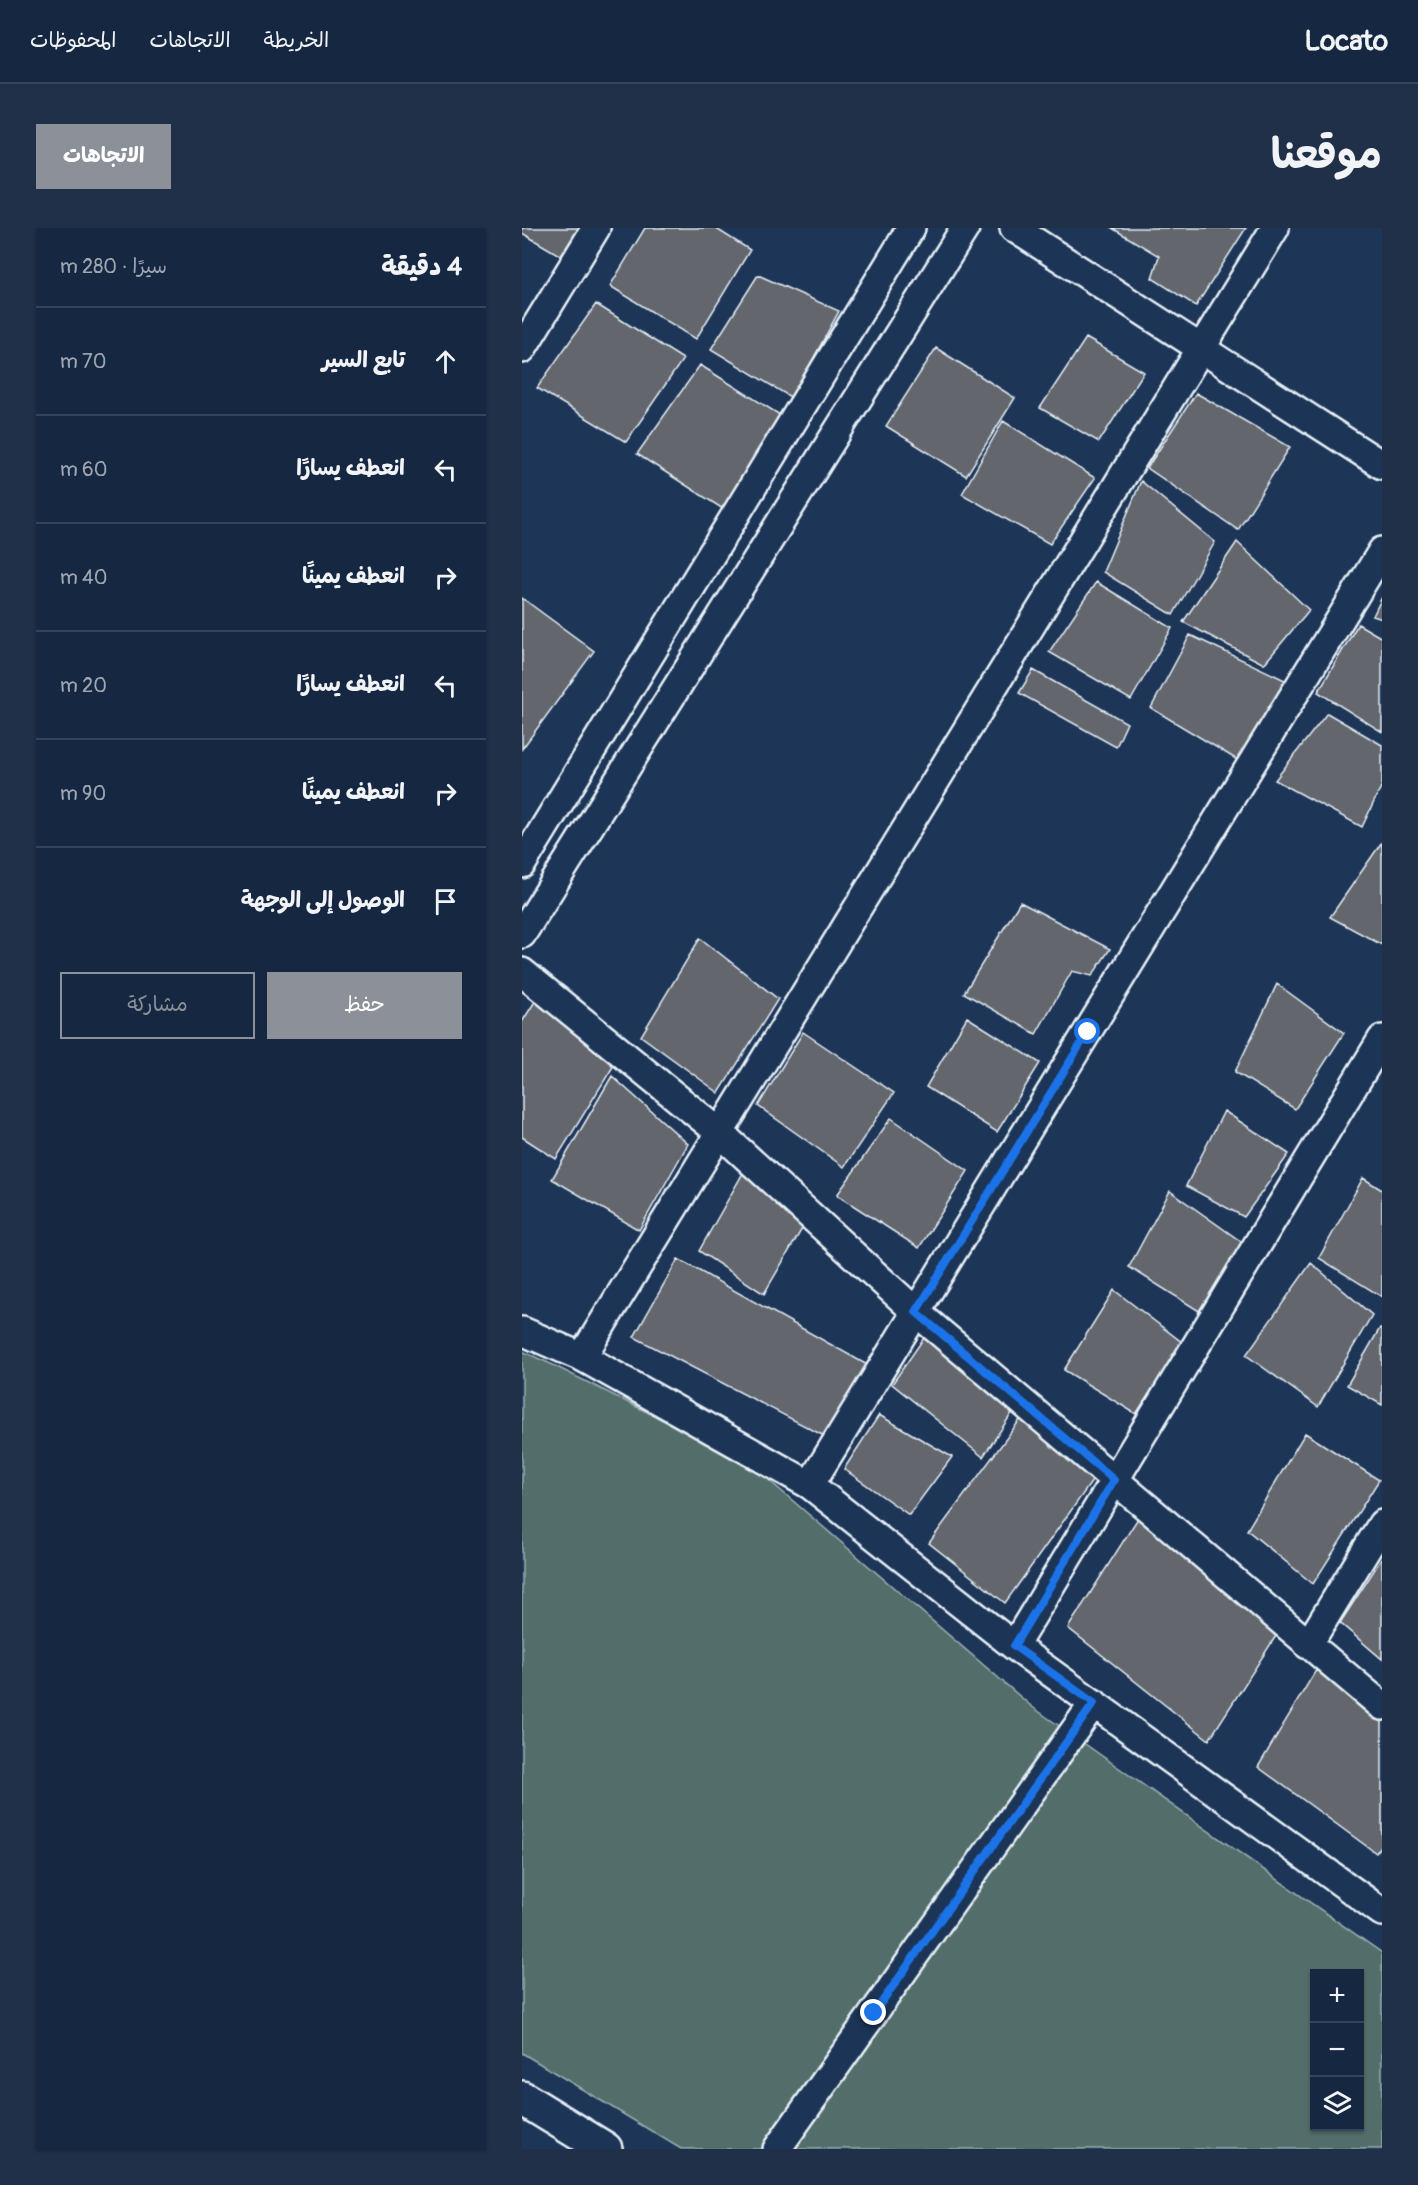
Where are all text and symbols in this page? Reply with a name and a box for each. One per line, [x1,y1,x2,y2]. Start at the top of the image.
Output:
text: Locato [1304,24,1388,59]
text: المحفوظات [30,27,116,54]
text: الاتجاهات [149,27,231,54]
text: الخريطة [264,27,329,54]
button: الاتجاهات [36,124,171,189]
text: موقعنا [1271,129,1382,181]
text: 4 دقيقة [381,251,462,283]
text: سيرًا · 280 m [60,254,167,279]
icon: ahead [429,345,462,378]
text: تابع السير [322,346,405,374]
text: 70 m [60,349,106,374]
icon: left [429,453,462,486]
text: انعطف يسارًا [296,454,405,482]
text: 60 m [60,457,107,482]
icon: right [429,561,462,594]
text: انعطف يمينًا [302,562,405,590]
text: 40 m [60,565,107,590]
icon: left [429,669,462,702]
text: انعطف يسارًا [296,670,405,698]
text: 20 m [60,673,107,698]
icon: right [429,777,462,810]
text: انعطف يمينًا [302,778,405,806]
text: 90 m [60,781,106,806]
icon: arrive [429,885,462,918]
text: الوصول إلى الوجهة [241,886,405,914]
button: مشاركة [60,972,255,1039]
button: حفظ [267,972,462,1039]
route start [1074,1018,1100,1044]
map controls [1310,1969,1364,2131]
button: + [1310,1969,1364,2023]
route end [860,1999,886,2025]
button: − [1310,2023,1364,2077]
button: layers [1310,2077,1364,2131]

